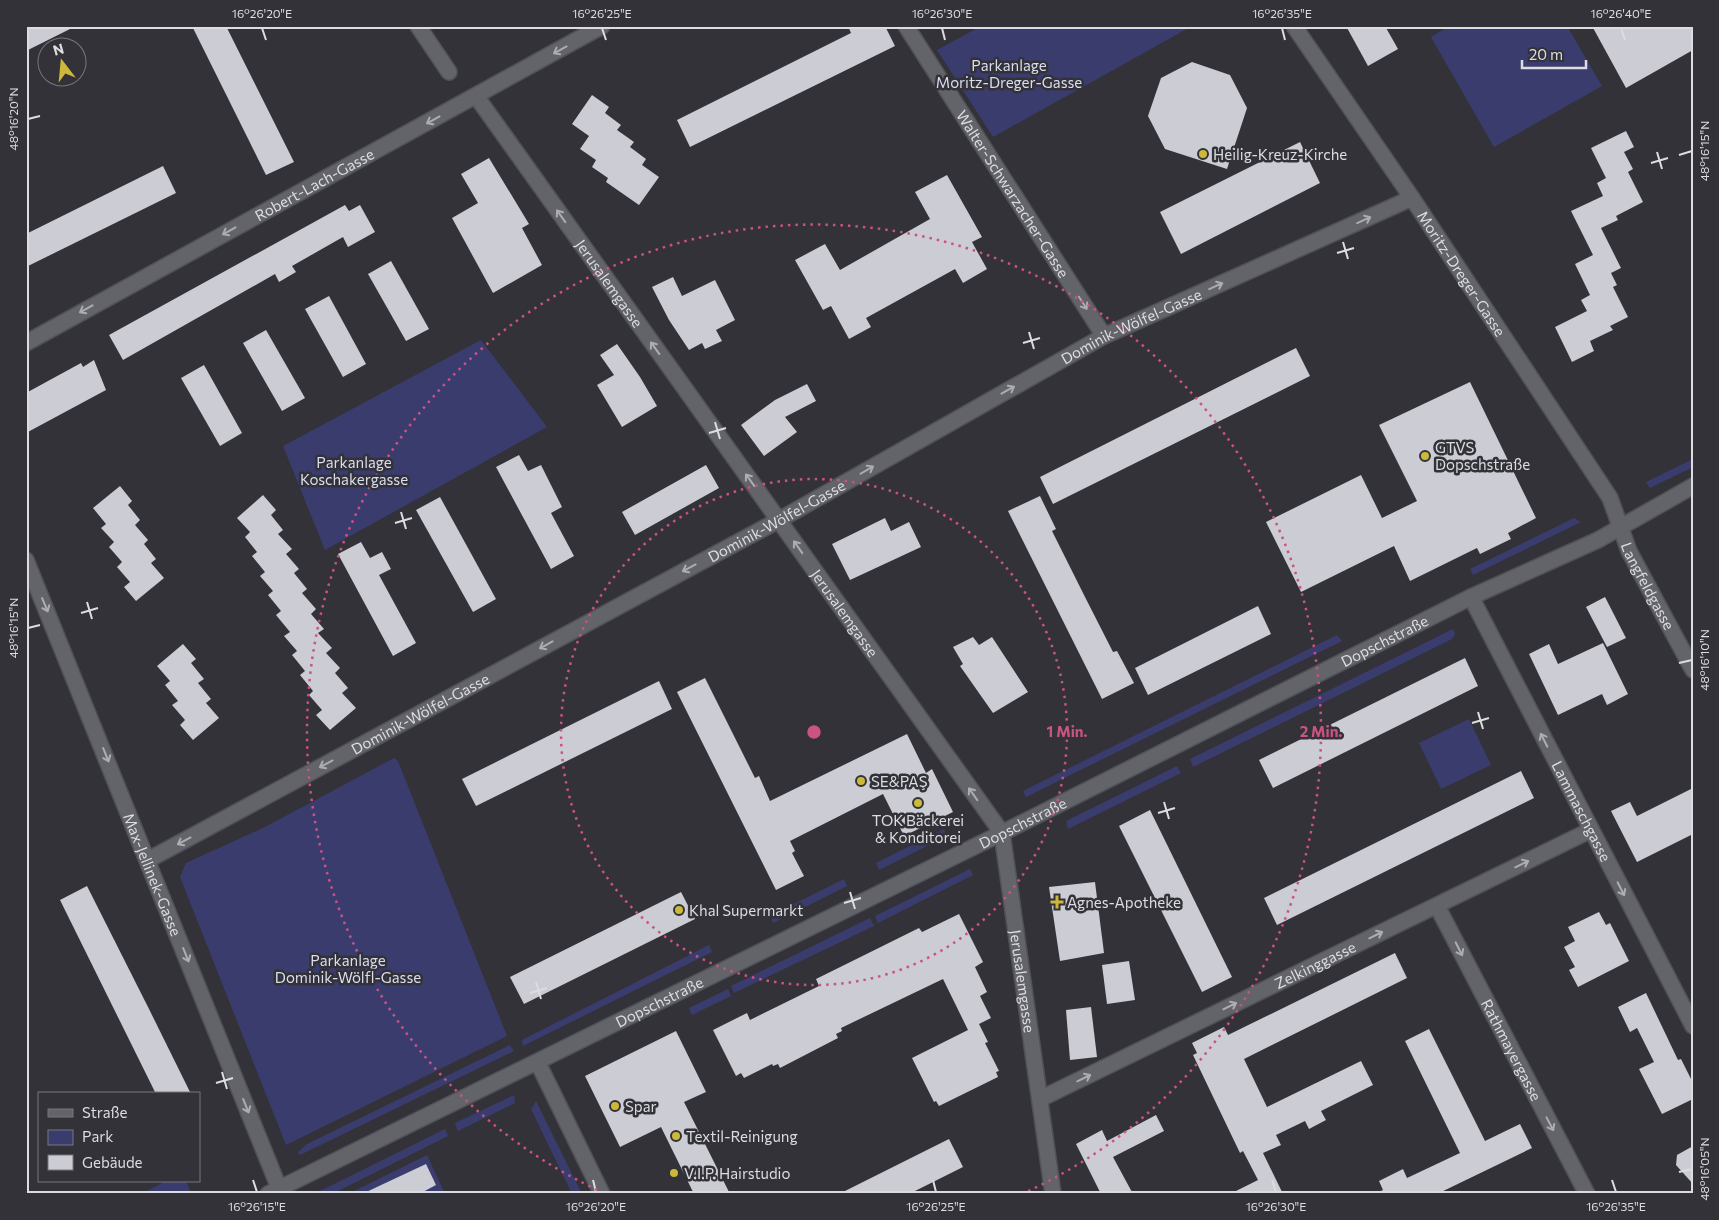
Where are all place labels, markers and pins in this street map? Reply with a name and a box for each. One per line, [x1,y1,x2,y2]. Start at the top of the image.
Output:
place label: Heilig-Kreuz-Kirche [1213,145,1347,163]
marker: Heilig-Kreuz-Kirche [1197,148,1209,160]
place label: GTVS Dopschstraße [1435,438,1530,473]
marker: GTVS Dopschstraße [1419,450,1431,462]
centre of rings [805,723,823,741]
place label: SE&PAŞ [871,772,928,790]
marker: SE&PAŞ [855,775,867,787]
marker: TOK Bäckerei & Konditorei [912,797,924,809]
place label: TOK Bäckerei & Konditorei [872,811,964,846]
place label: Agnes-Apotheke [1067,893,1181,911]
marker: Agnes-Apotheke [1051,896,1063,908]
place label: Khal Supermarkt [689,901,803,919]
marker: Khal Supermarkt [673,904,685,916]
place label: Spar [625,1097,657,1115]
marker: Spar [609,1100,621,1112]
place label: Textil-Reinigung [686,1127,798,1145]
marker: Textil-Reinigung [670,1130,682,1142]
place label: V.I.P. Hairstudio [684,1164,790,1182]
marker: V.I.P. Hairstudio [668,1167,680,1179]

